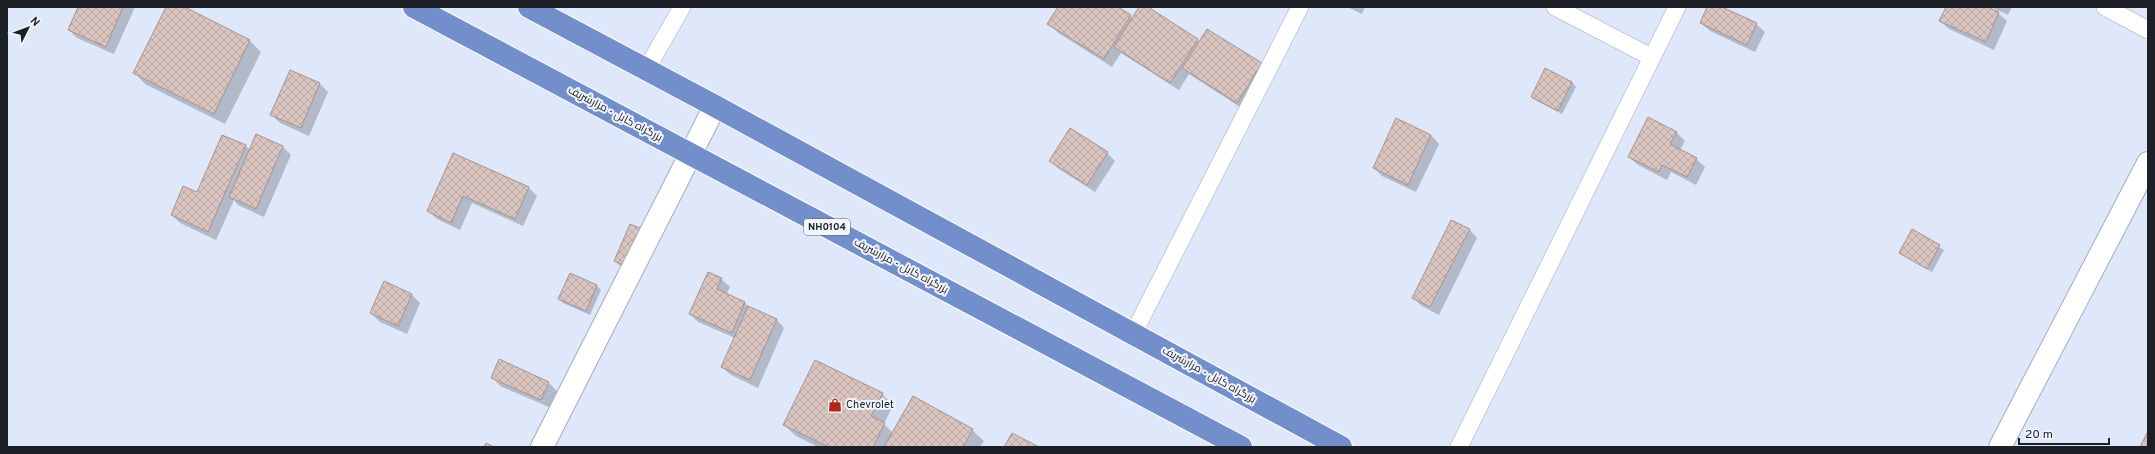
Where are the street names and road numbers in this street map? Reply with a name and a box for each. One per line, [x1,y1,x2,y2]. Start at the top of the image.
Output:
street label: بزرگراه کابل - مزارشریف [565,83,665,145]
road number: NH0104 [804,219,850,235]
street label: بزرگراه کابل - مزارشریف [851,235,951,297]
street label: بزرگراه کابل - مزارشریف [1160,343,1258,407]

